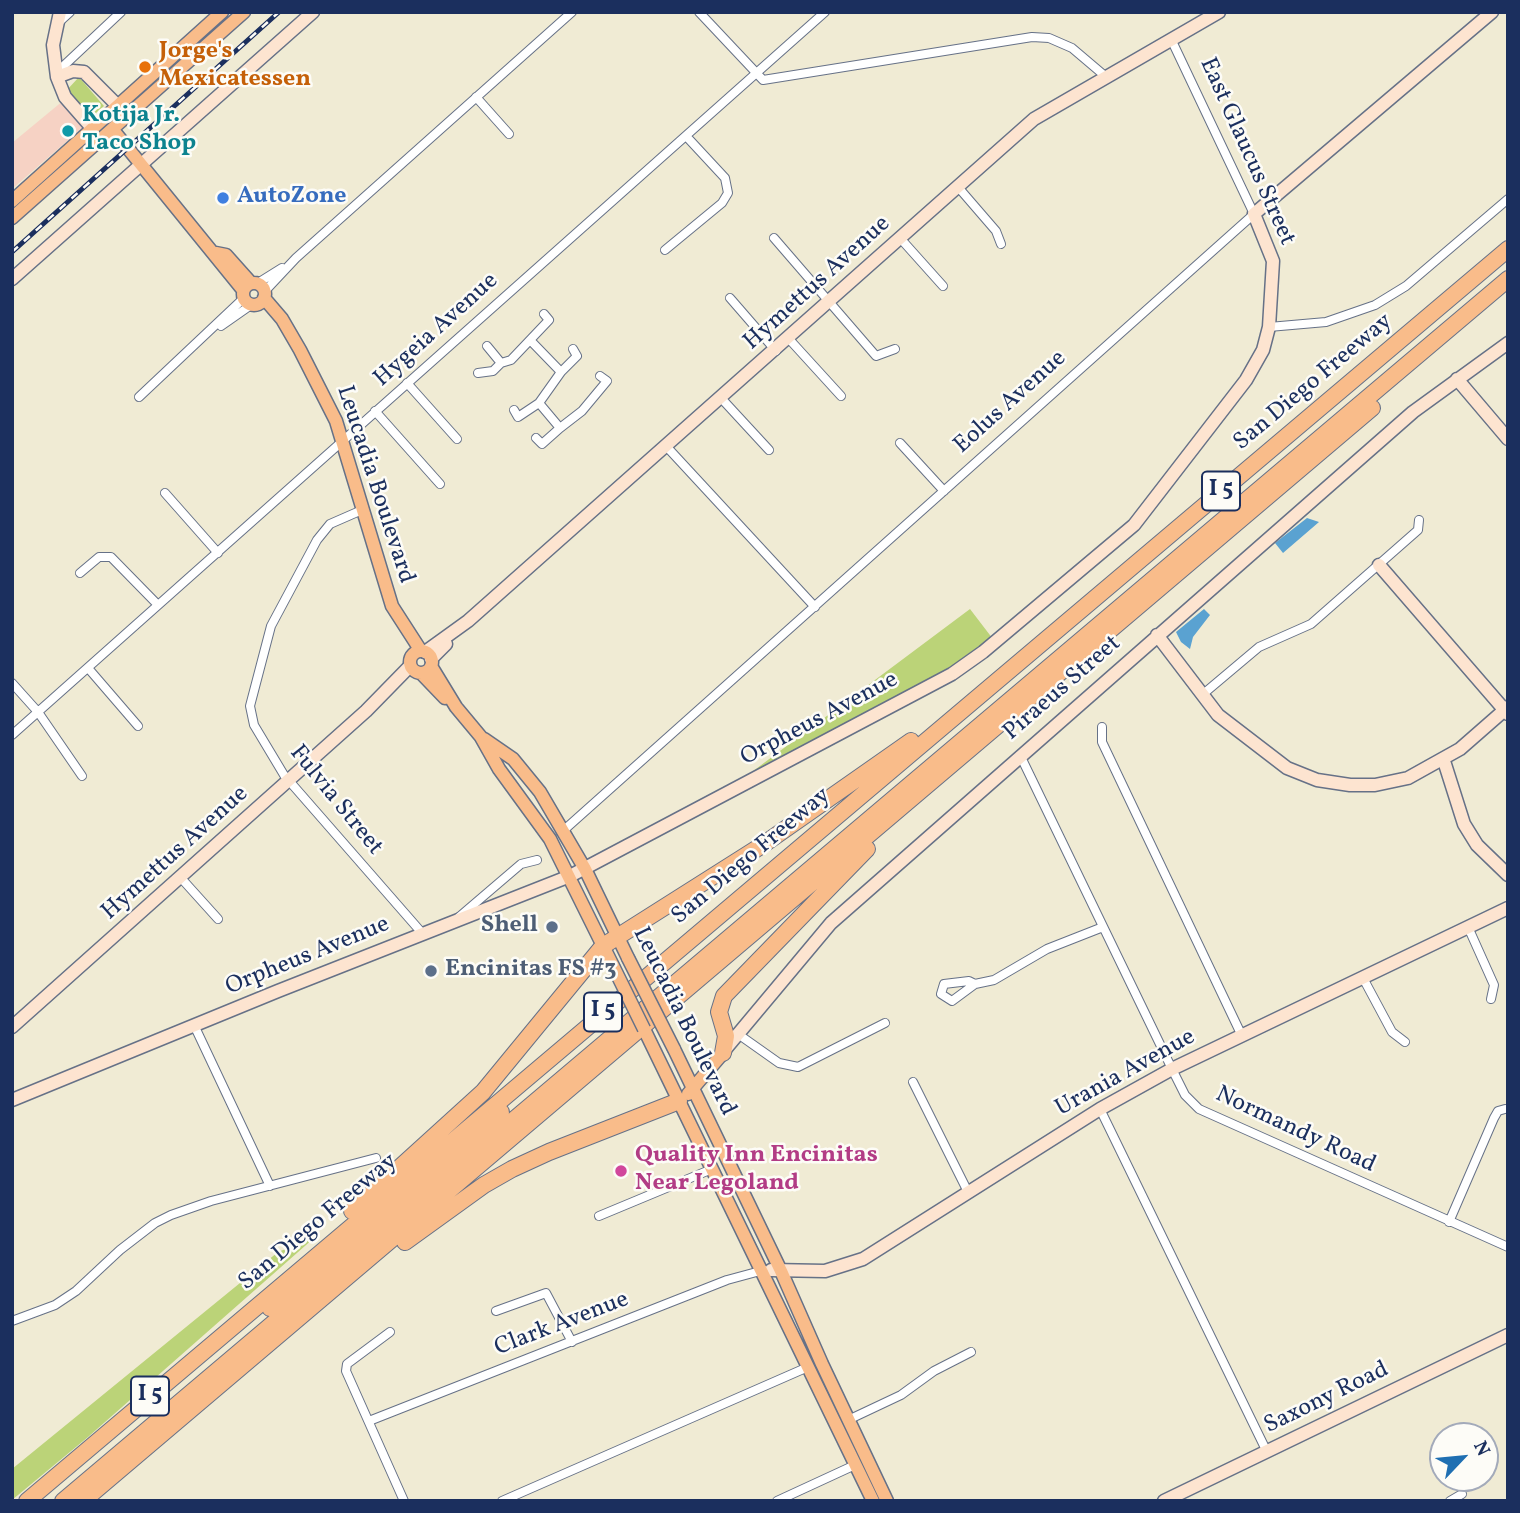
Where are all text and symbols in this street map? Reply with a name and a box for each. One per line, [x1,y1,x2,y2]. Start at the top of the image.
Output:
place label: Jorge's Mexicatessen [159,39,311,95]
street label: East Glaucus Street [1192,54,1300,250]
marker: Jorge's Mexicatessen [137,59,153,75]
place label: Kotija Jr. Taco Shop [82,103,196,159]
marker: Kotija Jr. Taco Shop [60,123,76,139]
place label: AutoZone [237,184,346,212]
marker: AutoZone [215,190,231,206]
street label: Hymettus Avenue [739,211,897,357]
street label: Hygeia Avenue [369,268,505,394]
street label: San Diego Freeway [1229,308,1399,458]
street label: Eolus Avenue [949,345,1073,461]
street label: Leucadia Boulevard [328,382,420,588]
road number: I 5 [1202,471,1240,510]
street label: Piraeus Street [998,630,1128,748]
street label: Orpheus Avenue [736,666,904,774]
street label: Fulvia Street [282,740,388,862]
street label: Hymettus Avenue [97,781,255,927]
street label: San Diego Freeway [667,782,837,932]
street label: Orpheus Avenue [222,911,394,1003]
place label: Shell [481,913,538,941]
marker: Shell [544,919,560,935]
street label: Leucadia Boulevard [625,923,741,1121]
place label: Encinitas FS #3 [445,957,617,985]
marker: Encinitas FS #3 [423,963,439,979]
road number: I 5 [584,993,622,1032]
street label: Urania Avenue [1051,1024,1201,1124]
street label: Normandy Road [1210,1081,1380,1181]
place label: Quality Inn Encinitas Near Legoland [635,1143,878,1199]
street label: San Diego Freeway [234,1148,404,1298]
marker: Quality Inn Encinitas Near Legoland [613,1163,629,1179]
street label: Clark Avenue [491,1286,633,1364]
street label: Saxony Road [1260,1356,1394,1442]
road number: I 5 [131,1376,169,1415]
north arrow [1429,1422,1499,1492]
text: N [1466,1437,1496,1461]

